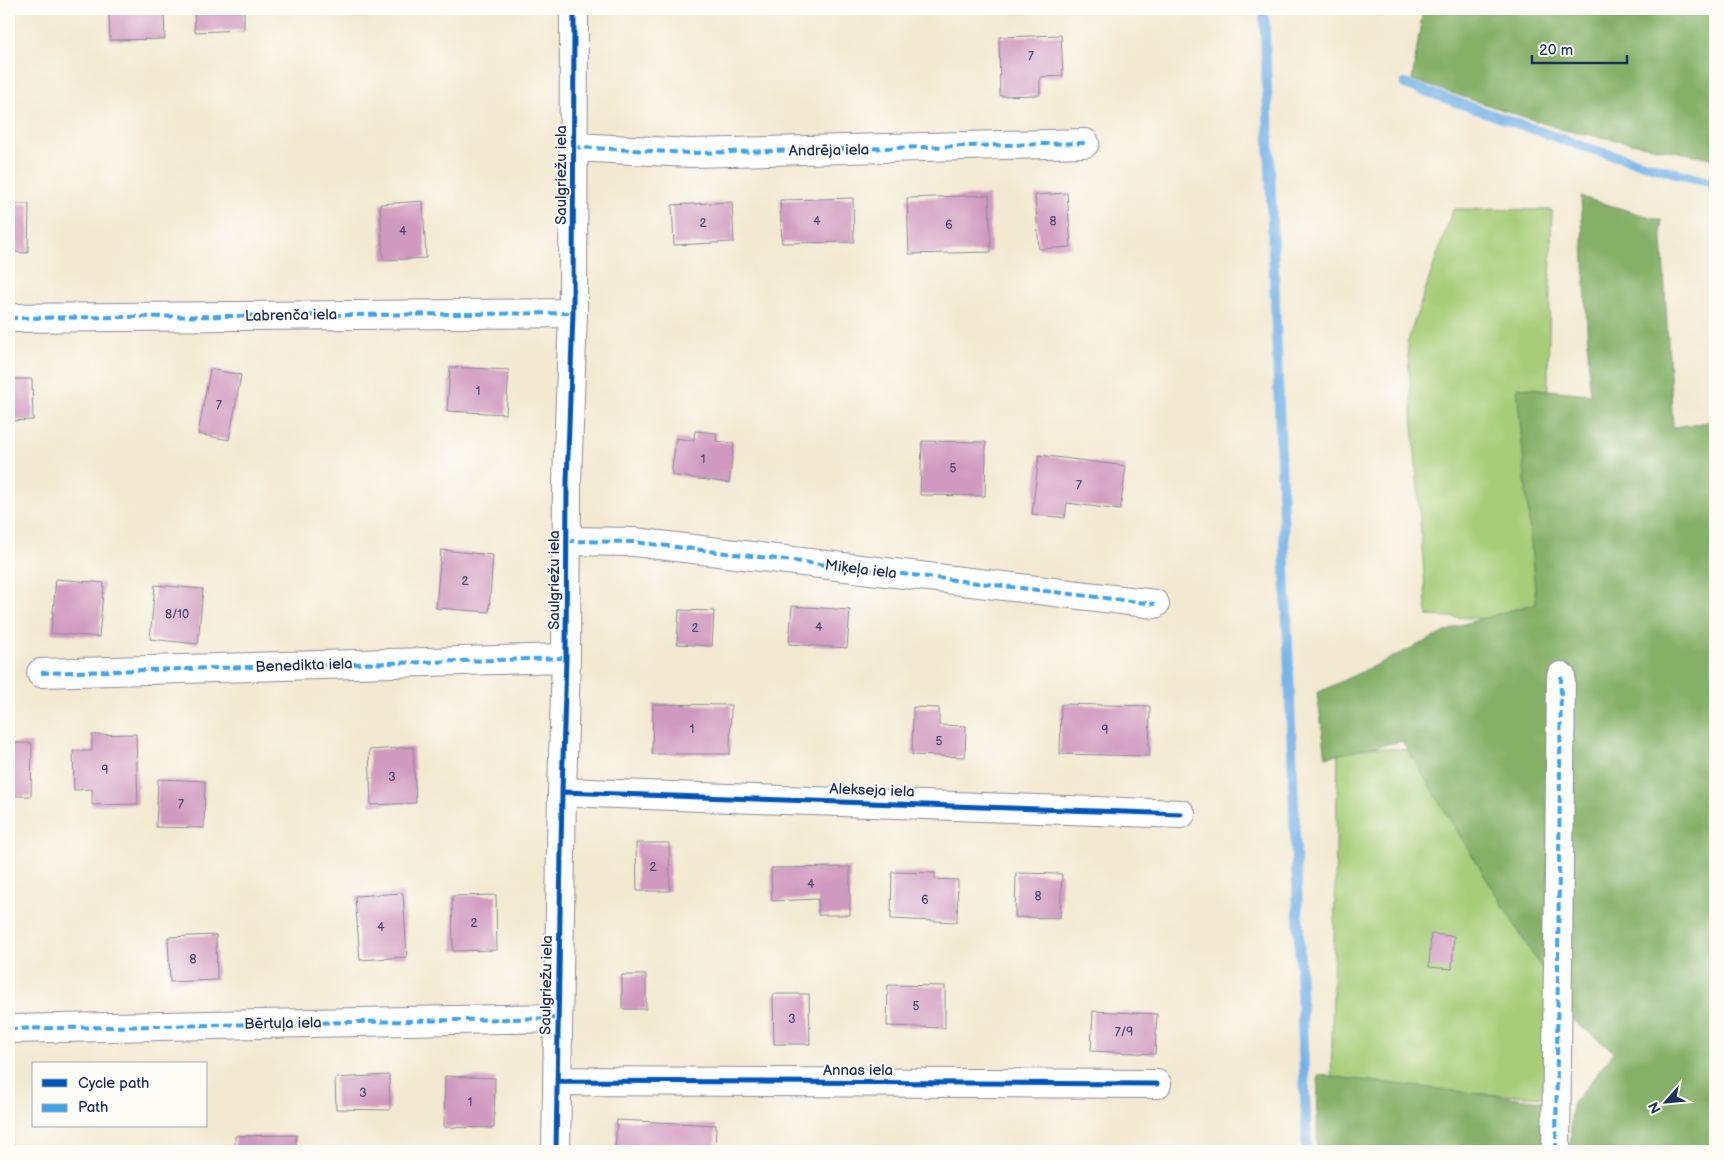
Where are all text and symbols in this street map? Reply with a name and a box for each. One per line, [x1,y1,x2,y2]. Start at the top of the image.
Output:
scale bar [1532,32,1626,64]
text: 20 m [1539,41,1573,60]
house number: 7 [1028,49,1034,64]
street label: Saulgriežu iela [552,125,571,225]
street label: Andrēja iela [789,140,869,161]
house number: 4 [813,214,821,229]
house number: 8 [1050,214,1057,229]
house number: 2 [699,216,707,231]
house number: 6 [945,218,953,233]
house number: 4 [399,224,407,239]
street label: Labrenča iela [245,305,337,326]
house number: 1 [476,384,480,399]
house number: 7 [216,398,222,413]
house number: 1 [701,452,705,467]
house number: 5 [950,461,957,476]
house number: 7 [1076,478,1082,493]
street label: Saulgriežu iela [545,530,564,630]
street label: Miķeļa iela [824,556,898,583]
house number: 2 [461,574,469,589]
house number: 8/10 [165,607,189,622]
house number: 4 [815,620,823,635]
house number: 2 [691,621,699,636]
street label: Benedikta iela [255,654,353,677]
house number: 1 [690,722,694,737]
house number: 9 [1102,723,1109,738]
house number: 5 [936,734,943,749]
house number: 9 [102,763,109,778]
house number: 3 [388,770,396,785]
street label: Alekseja iela [829,780,915,801]
house number: 7 [178,797,184,812]
house number: 2 [649,860,657,875]
house number: 4 [807,877,815,892]
house number: 8 [1035,889,1042,904]
house number: 6 [921,893,929,908]
house number: 2 [470,916,478,931]
house number: 4 [377,920,385,935]
street label: Saulgriežu iela [536,935,557,1035]
house number: 8 [190,952,197,967]
house number: 5 [913,999,920,1014]
house number: 3 [788,1012,796,1027]
street label: Bērtuļa iela [244,1013,322,1034]
house number: 7/9 [1115,1025,1133,1040]
street label: Annas iela [823,1061,893,1080]
legend [32,1062,208,1128]
text: Cycle path [78,1074,149,1093]
north arrow [1642,1078,1692,1128]
house number: 3 [359,1086,367,1101]
house number: 1 [468,1095,472,1110]
text: Path [78,1098,108,1117]
text: N [1645,1099,1665,1116]

